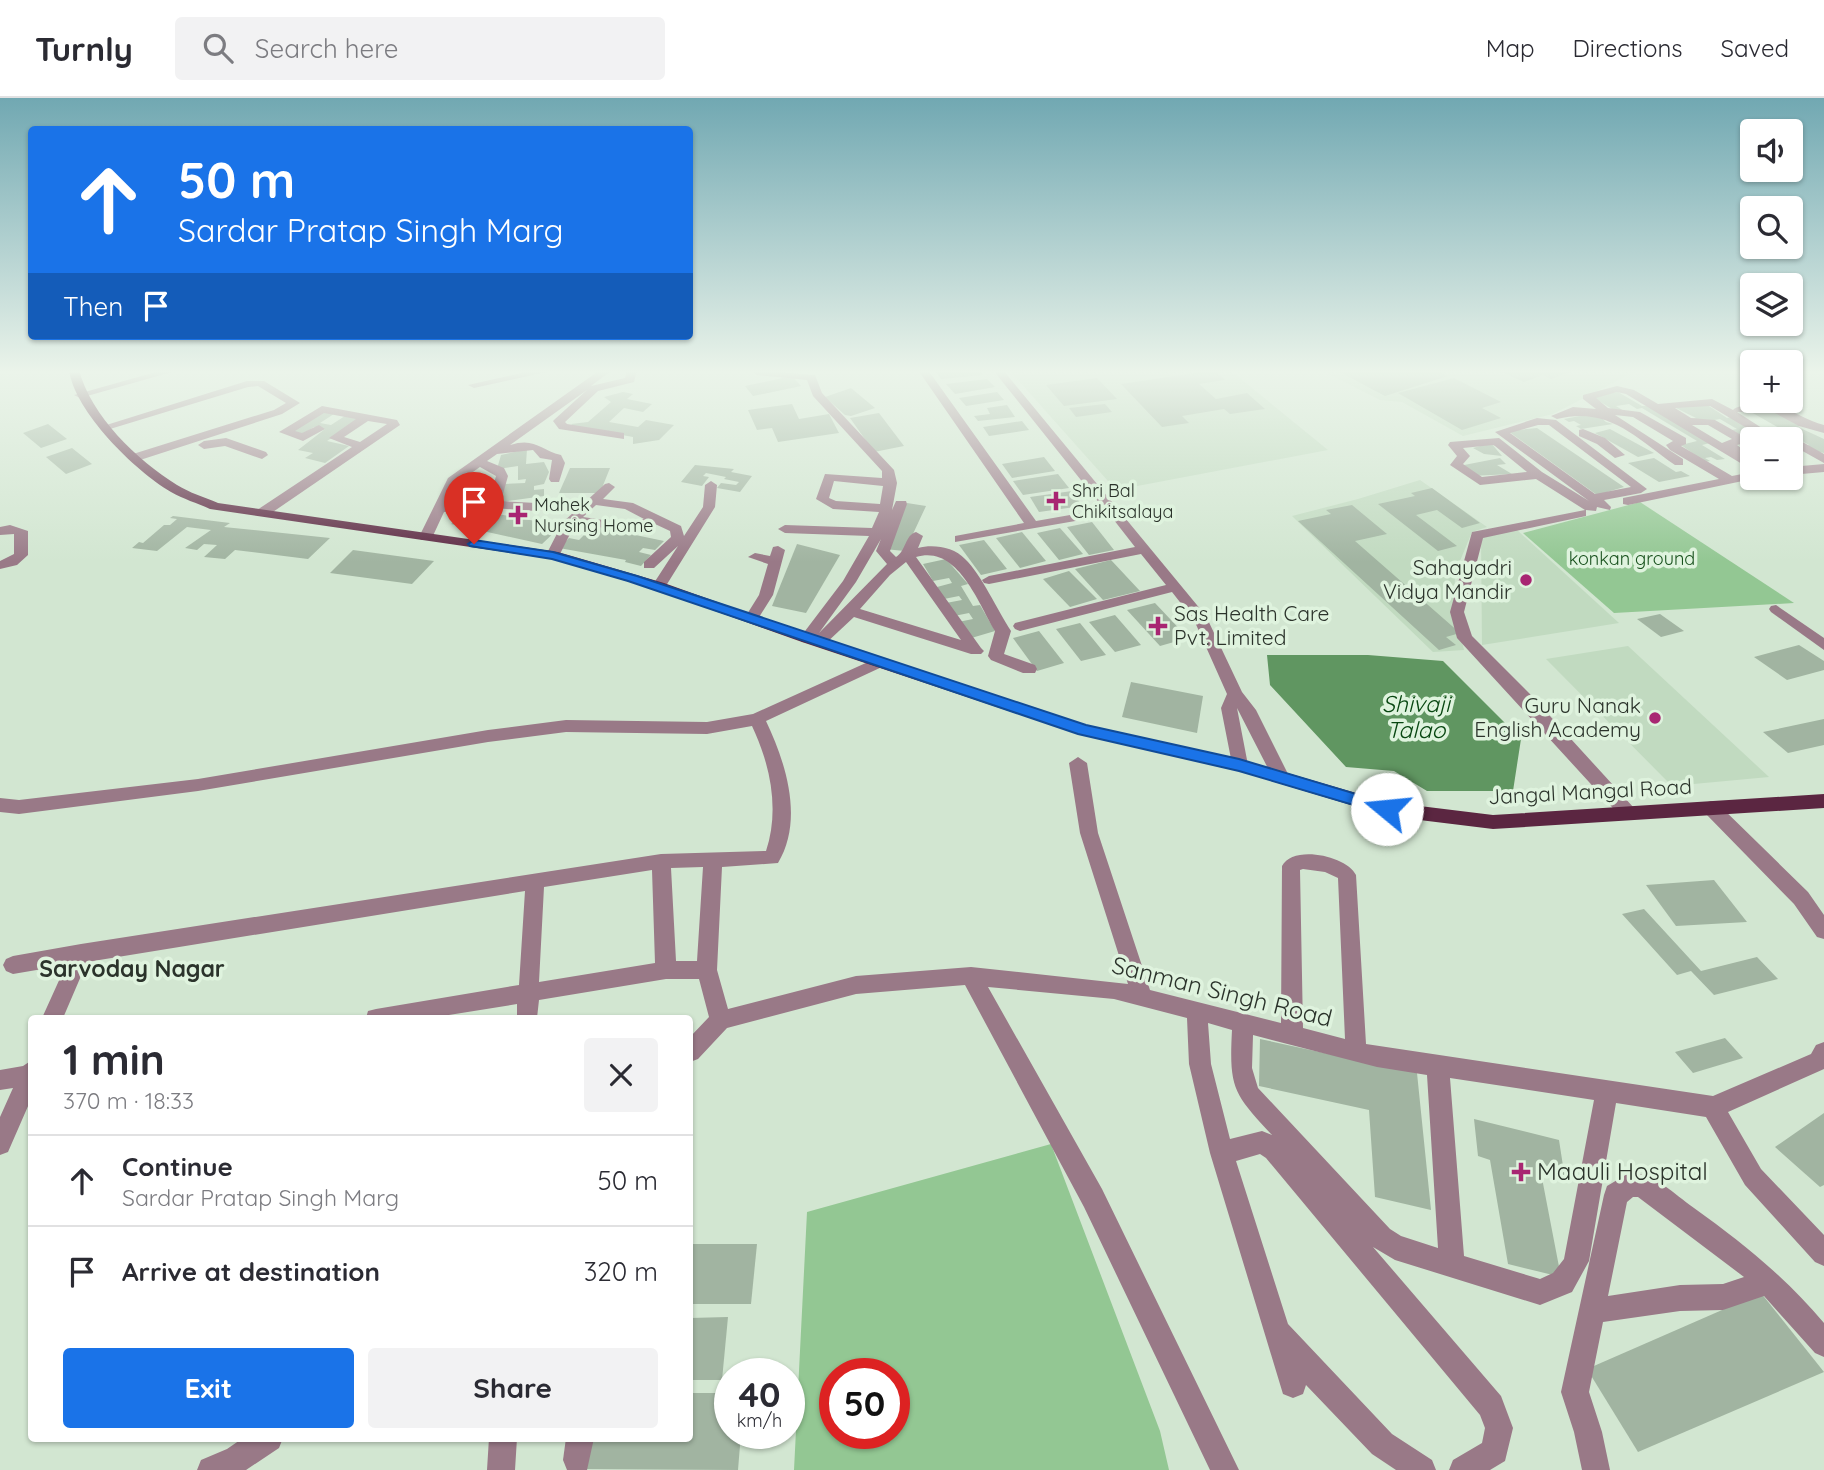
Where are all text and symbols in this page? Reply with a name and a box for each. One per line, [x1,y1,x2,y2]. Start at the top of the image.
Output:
search box [175,17,665,80]
text: Turnly [35,28,133,69]
icon: search [199,29,237,67]
text: Search here [255,32,398,65]
text: Map [1486,33,1535,63]
text: Directions [1573,33,1683,63]
text: Saved [1721,33,1789,63]
map controls [1740,119,1803,490]
button: sound [1740,119,1803,182]
text: 50 m [178,149,295,210]
icon: ahead [63,154,154,245]
button: search [1740,196,1803,259]
text: Sardar Pratap Singh Marg [178,210,563,250]
button: layers [1740,273,1803,336]
icon: arrive [137,287,175,325]
text: Then [63,290,123,323]
button: + [1740,350,1803,413]
button: − [1740,427,1803,490]
pin [444,472,504,544]
place label: Shri Bal Chikitsalaya [1072,479,1173,523]
icon: arrive [455,483,493,521]
marker: Shri Bal Chikitsalaya [1046,491,1066,511]
place label: Mahek Nursing Home [534,493,654,537]
marker: Mahek Nursing Home [508,505,528,525]
park label: konkan ground [1569,547,1695,570]
place label: Sahayadri Vidya Mandir [1383,554,1512,604]
marker: Sahayadri Vidya Mandir [1518,572,1534,588]
place label: Sas Health Care Pvt. Limited [1174,600,1329,650]
marker: Sas Health Care Pvt. Limited [1148,616,1168,636]
water label: Shivaji Talao [1382,689,1453,744]
place label: Guru Nanak English Academy [1474,692,1641,742]
marker: Guru Nanak English Academy [1647,710,1663,726]
position arrow [1350,772,1424,846]
street label: Jangal Mangal Road [1488,773,1692,809]
street label: Sanman Singh Road [1109,949,1335,1033]
district label: Sarvoday Nagar [39,954,225,983]
text: 1 min [63,1033,165,1086]
button: close [584,1038,658,1112]
text: 370 m · 18:33 [63,1086,194,1115]
text: Continue [122,1150,233,1183]
place label: Maauli Hospital [1537,1156,1708,1186]
icon: ahead [63,1162,101,1200]
marker: Maauli Hospital [1511,1162,1531,1182]
text: 50 m [598,1164,658,1197]
text: Sardar Pratap Singh Marg [122,1183,399,1212]
icon: arrive [63,1253,101,1291]
text: Arrive at destination [122,1255,380,1288]
text: 320 m [584,1255,658,1288]
button: Exit [63,1348,354,1428]
button: Share [368,1348,658,1428]
speed limit sign: 50 [819,1358,910,1449]
text: 40 [738,1372,781,1416]
text: km/h [737,1409,782,1432]

